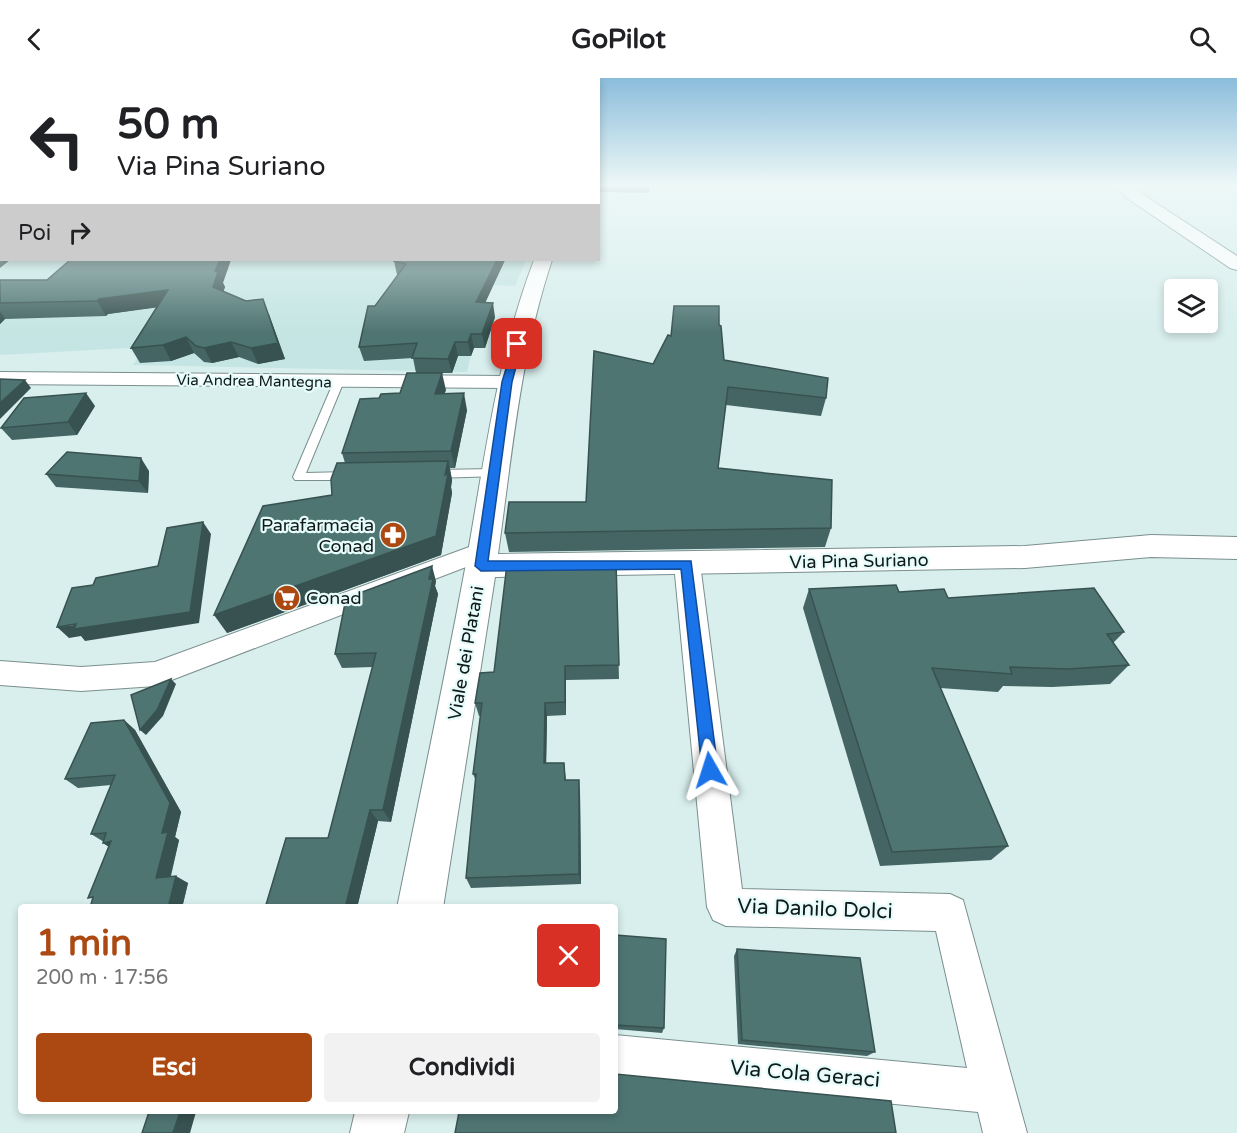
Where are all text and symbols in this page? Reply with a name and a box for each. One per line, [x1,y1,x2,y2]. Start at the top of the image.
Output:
icon: back [18,23,51,56]
text: GoPilot [571,23,666,56]
icon: search [1186,23,1219,56]
text: 50 m [117,99,219,150]
icon: left [18,102,96,180]
text: Via Pina Suriano [117,150,326,183]
icon: right [63,216,96,249]
text: Poi [18,220,51,246]
map controls [1164,279,1218,333]
button: layers [1164,279,1218,333]
pin [491,318,542,369]
icon: arrive [500,327,533,360]
street label: Via Andrea Mantegna [176,371,332,391]
place label: Parafarmacia Conad [261,514,374,557]
pharmacy icon: Parafarmacia Conad [378,520,408,550]
street label: Via Pina Suriano [789,549,929,573]
supermarket icon: Conad [272,583,302,613]
street label: Viale dei Platani [443,584,489,722]
place label: Conad [306,587,362,609]
position arrow [678,738,742,802]
street label: Via Danilo Dolci [737,894,893,924]
text: 1 min [36,922,132,965]
button: close [537,924,600,987]
text: 200 m · 17:56 [36,966,168,990]
button: Esci [36,1033,312,1102]
button: Condividi [324,1033,600,1102]
street label: Via Cola Geraci [729,1055,881,1093]

